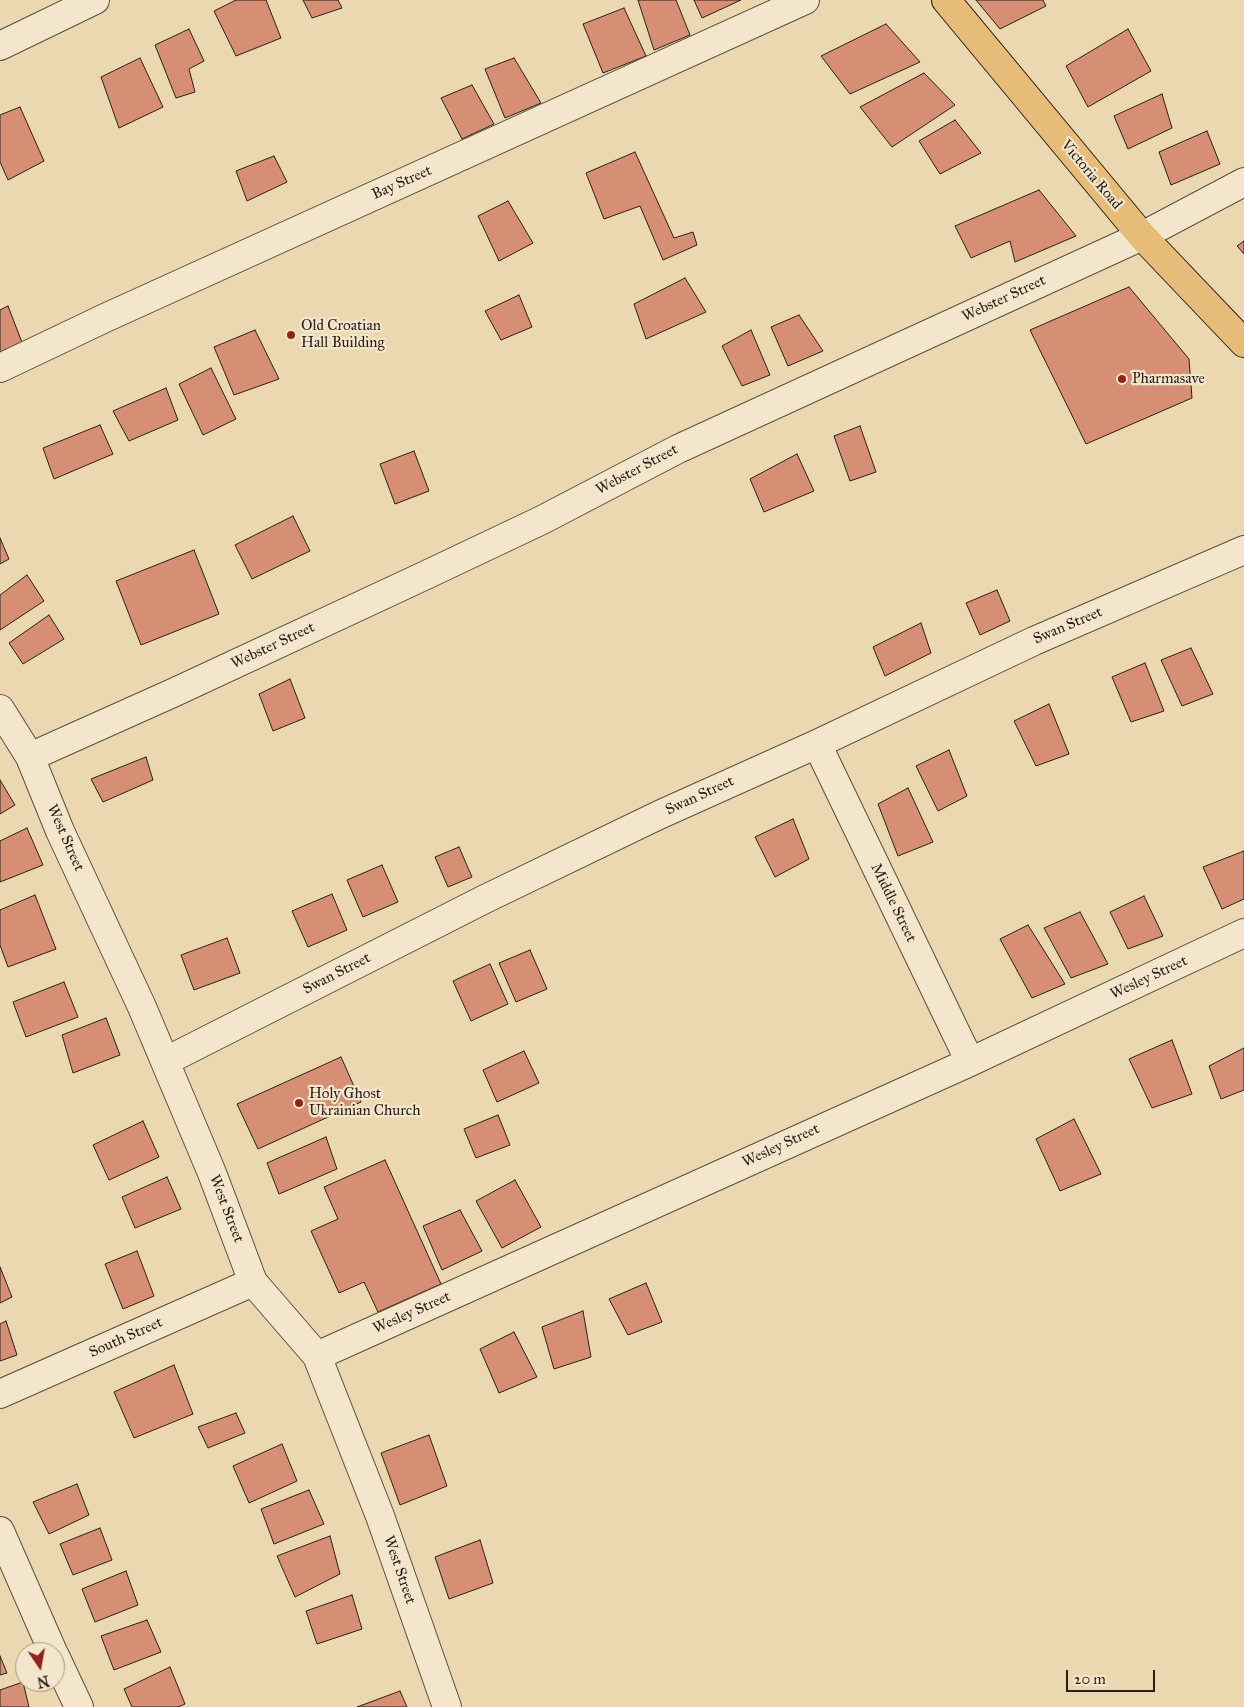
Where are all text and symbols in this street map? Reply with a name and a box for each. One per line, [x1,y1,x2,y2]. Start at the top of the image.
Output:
street label: Victoria Road [1057,137,1125,213]
street label: Bay Street [369,162,435,204]
street label: Webster Street [959,272,1049,326]
place label: Old Croatian Hall Building [301,317,384,352]
marker: Old Croatian Hall Building [285,329,297,341]
place label: Pharmasave [1132,370,1205,388]
marker: Pharmasave [1116,373,1128,385]
street label: Webster Street [593,441,681,499]
street label: Swan Street [1031,603,1105,649]
street label: Webster Street [228,619,318,673]
street label: Swan Street [663,772,737,820]
street label: West Street [42,802,88,874]
street label: Middle Street [866,861,920,945]
street label: Swan Street [300,949,374,999]
street label: Wesley Street [1108,952,1190,1004]
place label: Holy Ghost Ukrainian Church [309,1085,421,1120]
marker: Holy Ghost Ukrainian Church [293,1097,305,1109]
street label: Wesley Street [740,1120,822,1172]
street label: West Street [205,1173,247,1245]
street label: Wesley Street [370,1288,454,1338]
street label: South Street [87,1314,165,1362]
street label: West Street [379,1533,419,1607]
north arrow [15,1642,65,1692]
scale bar [1069,1660,1158,1692]
text: 20 m [1074,1670,1106,1688]
text: N [35,1672,51,1691]

